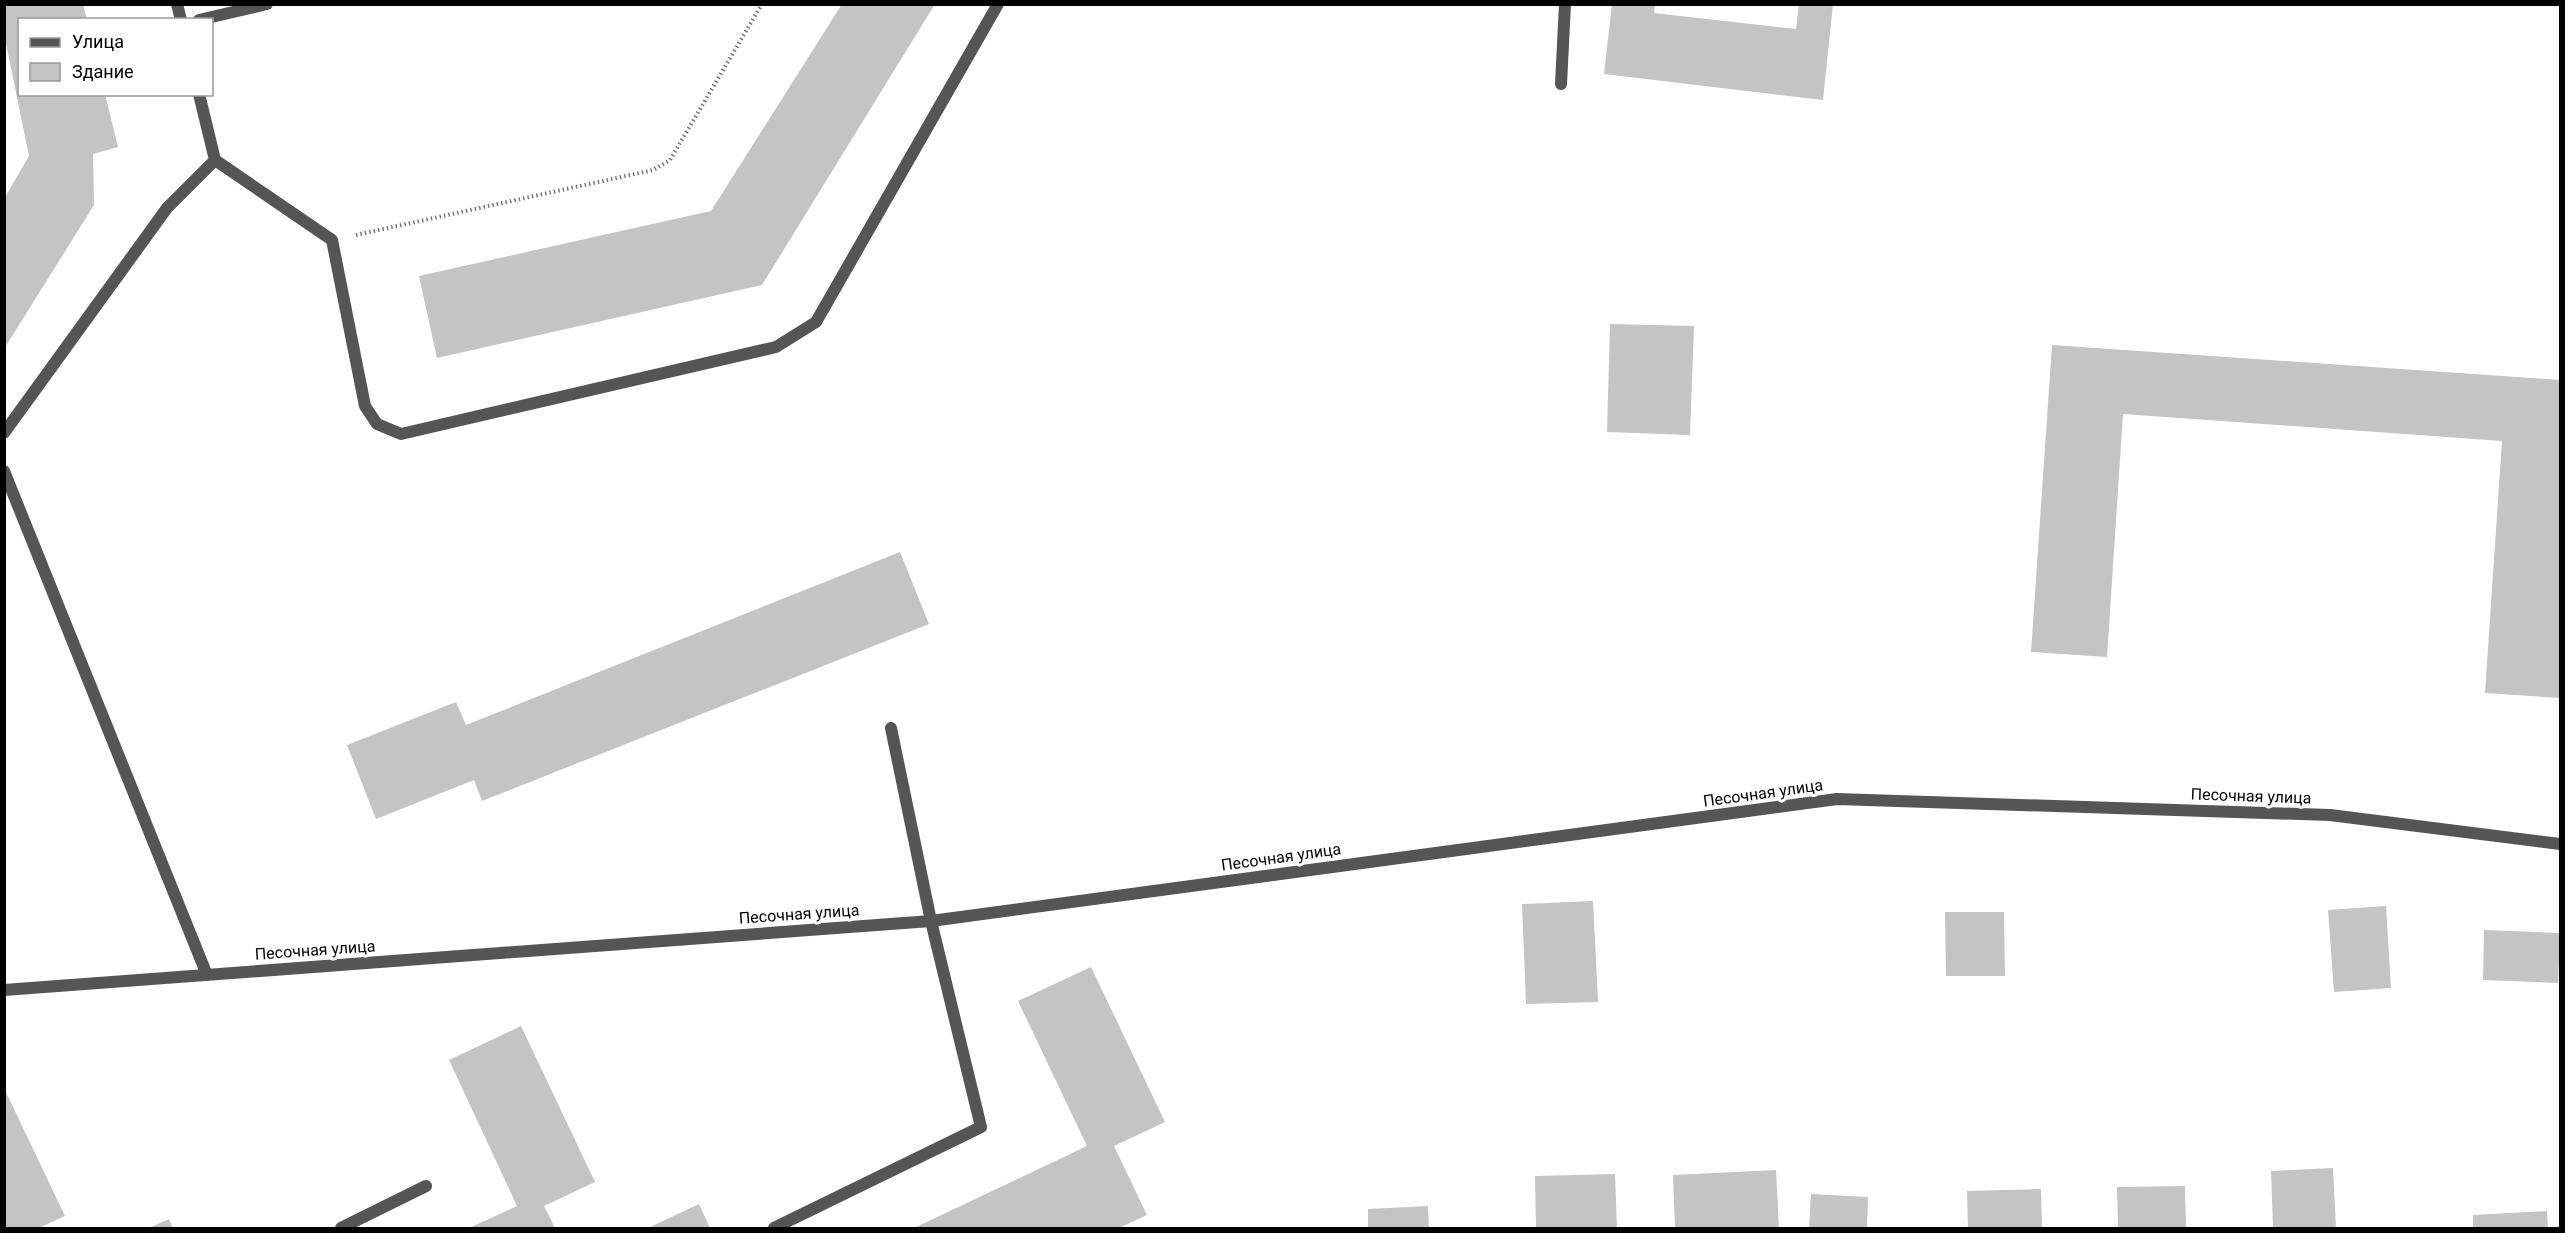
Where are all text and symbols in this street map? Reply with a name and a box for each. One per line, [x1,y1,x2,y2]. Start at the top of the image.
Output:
legend [18,18,213,96]
text: Улица [72,31,124,52]
text: Здание [72,61,134,82]
street label: Песочная улица [1702,775,1824,811]
street label: Песочная улица [2190,784,2312,808]
street label: Песочная улица [1220,839,1342,875]
street label: Песочная улица [738,900,860,928]
street label: Песочная улица [254,936,376,964]

